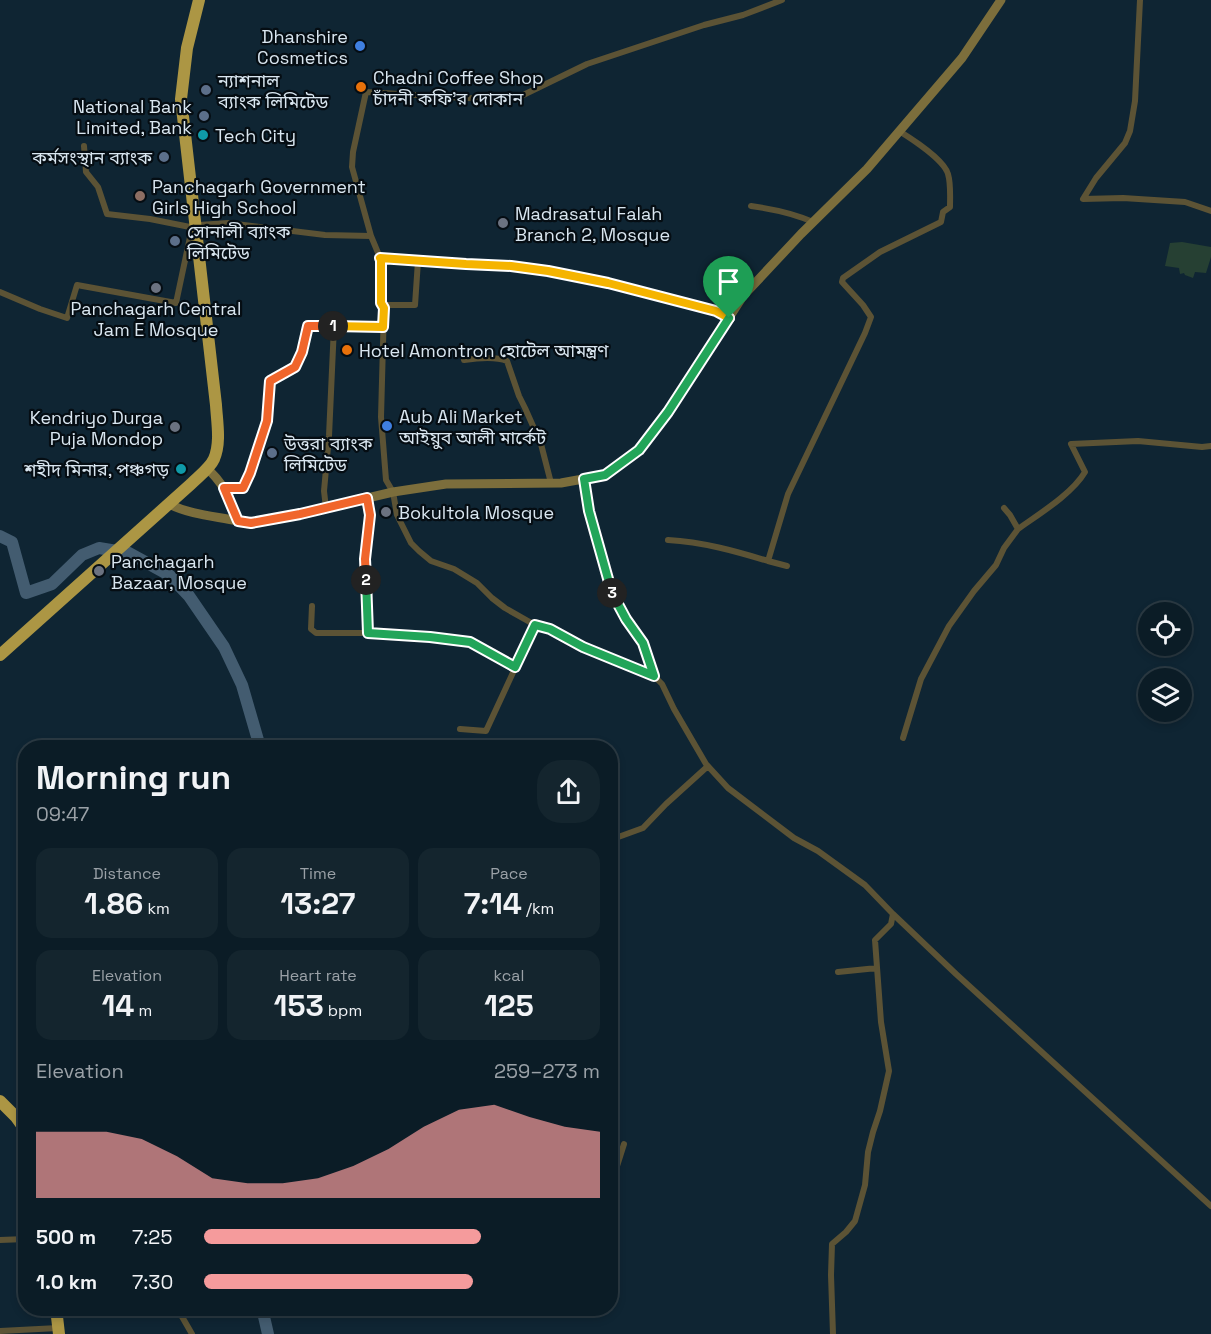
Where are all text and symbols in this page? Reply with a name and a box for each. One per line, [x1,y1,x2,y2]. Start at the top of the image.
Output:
place label: Dhanshire Cosmetics [257,25,348,69]
marker: Dhanshire Cosmetics [353,39,367,53]
place label: Chadni Coffee Shop চাঁদনী কফি'র দোকান [372,66,544,110]
place label: ন্যাশনাল ব্যাংক লিমিটেড [217,69,329,113]
marker: Chadni Coffee Shop চাঁদনী কফি'র দোকান [354,80,368,94]
marker: ন্যাশনাল ব্যাংক লিমিটেড [199,83,213,97]
place label: National Bank Limited, Bank [73,95,192,139]
marker: National Bank Limited, Bank [197,109,211,123]
place label: Tech City [215,124,296,147]
marker: Tech City [196,128,210,142]
place label: কর্মসংস্থান ব্যাংক [31,146,152,169]
marker: কর্মসংস্থান ব্যাংক [157,150,171,164]
place label: Panchagarh Government Girls High School [152,175,366,219]
marker: Panchagarh Government Girls High School [133,189,147,203]
place label: Madrasatul Falah Branch 2, Mosque [515,202,670,246]
marker: Madrasatul Falah Branch 2, Mosque [496,216,510,230]
place label: সোনালী ব্যাংক লিমিটেড [186,220,291,264]
marker: সোনালী ব্যাংক লিমিটেড [168,234,182,248]
pin [703,256,754,318]
icon: arrive [712,265,745,298]
marker: Panchagarh Central Jam E Mosque [149,281,163,295]
place label: Panchagarh Central Jam E Mosque [71,297,241,341]
pin: 1 [318,311,348,341]
text: 1 [329,315,337,336]
place label: Hotel Amontron হোটেল আমন্ত্রণ [359,339,609,362]
marker: Hotel Amontron হোটেল আমন্ত্রণ [340,343,354,357]
place label: Aub Ali Market আইয়ুব আলী মার্কেট [398,405,547,450]
place label: Kendriyo Durga Puja Mondop [30,406,163,450]
marker: Aub Ali Market আইয়ুব আলী মার্কেট [380,419,394,433]
marker: Kendriyo Durga Puja Mondop [168,420,182,434]
place label: উত্তরা ব্যাংক লিমিটেড [283,432,373,476]
marker: উত্তরা ব্যাংক লিমিটেড [265,446,279,460]
place label: শহীদ মিনার, পঞ্চগড় [23,458,169,481]
marker: শহীদ মিনার, পঞ্চগড় [174,462,188,476]
place label: Bokultola Mosque [398,501,554,524]
marker: Bokultola Mosque [379,505,393,519]
place label: Panchagarh Bazaar, Mosque [111,550,247,594]
marker: Panchagarh Bazaar, Mosque [92,564,106,578]
pin: 2 [351,565,381,595]
text: 2 [361,569,371,590]
pin: 3 [597,578,627,608]
text: 3 [607,582,617,603]
map controls [1138,602,1192,722]
button: locate [1138,602,1192,656]
button: layers [1138,668,1192,722]
text: Morning run [36,757,231,799]
button: share [537,760,600,823]
text: 09:47 [36,801,89,827]
text: Distance [93,863,161,884]
text: Time [300,863,336,884]
text: Pace [490,863,528,884]
text: 1.86 [84,884,143,923]
text: 13:27 [281,884,355,923]
text: 7:14 [464,884,522,923]
text: km [143,898,170,919]
text: /km [522,898,554,919]
text: Elevation [92,965,162,986]
text: Heart rate [279,965,357,986]
text: kcal [494,965,524,986]
text: 14 [102,986,134,1025]
text: 153 [274,986,324,1025]
text: 125 [484,986,534,1025]
text: m [134,1000,152,1021]
text: bpm [324,1000,362,1021]
text: Elevation [36,1058,124,1084]
text: 259–273 m [494,1058,600,1084]
text: 500 m [36,1224,96,1250]
text: 7:25 [132,1224,172,1250]
text: 1.0 km [36,1269,97,1295]
text: 7:30 [132,1269,173,1295]

